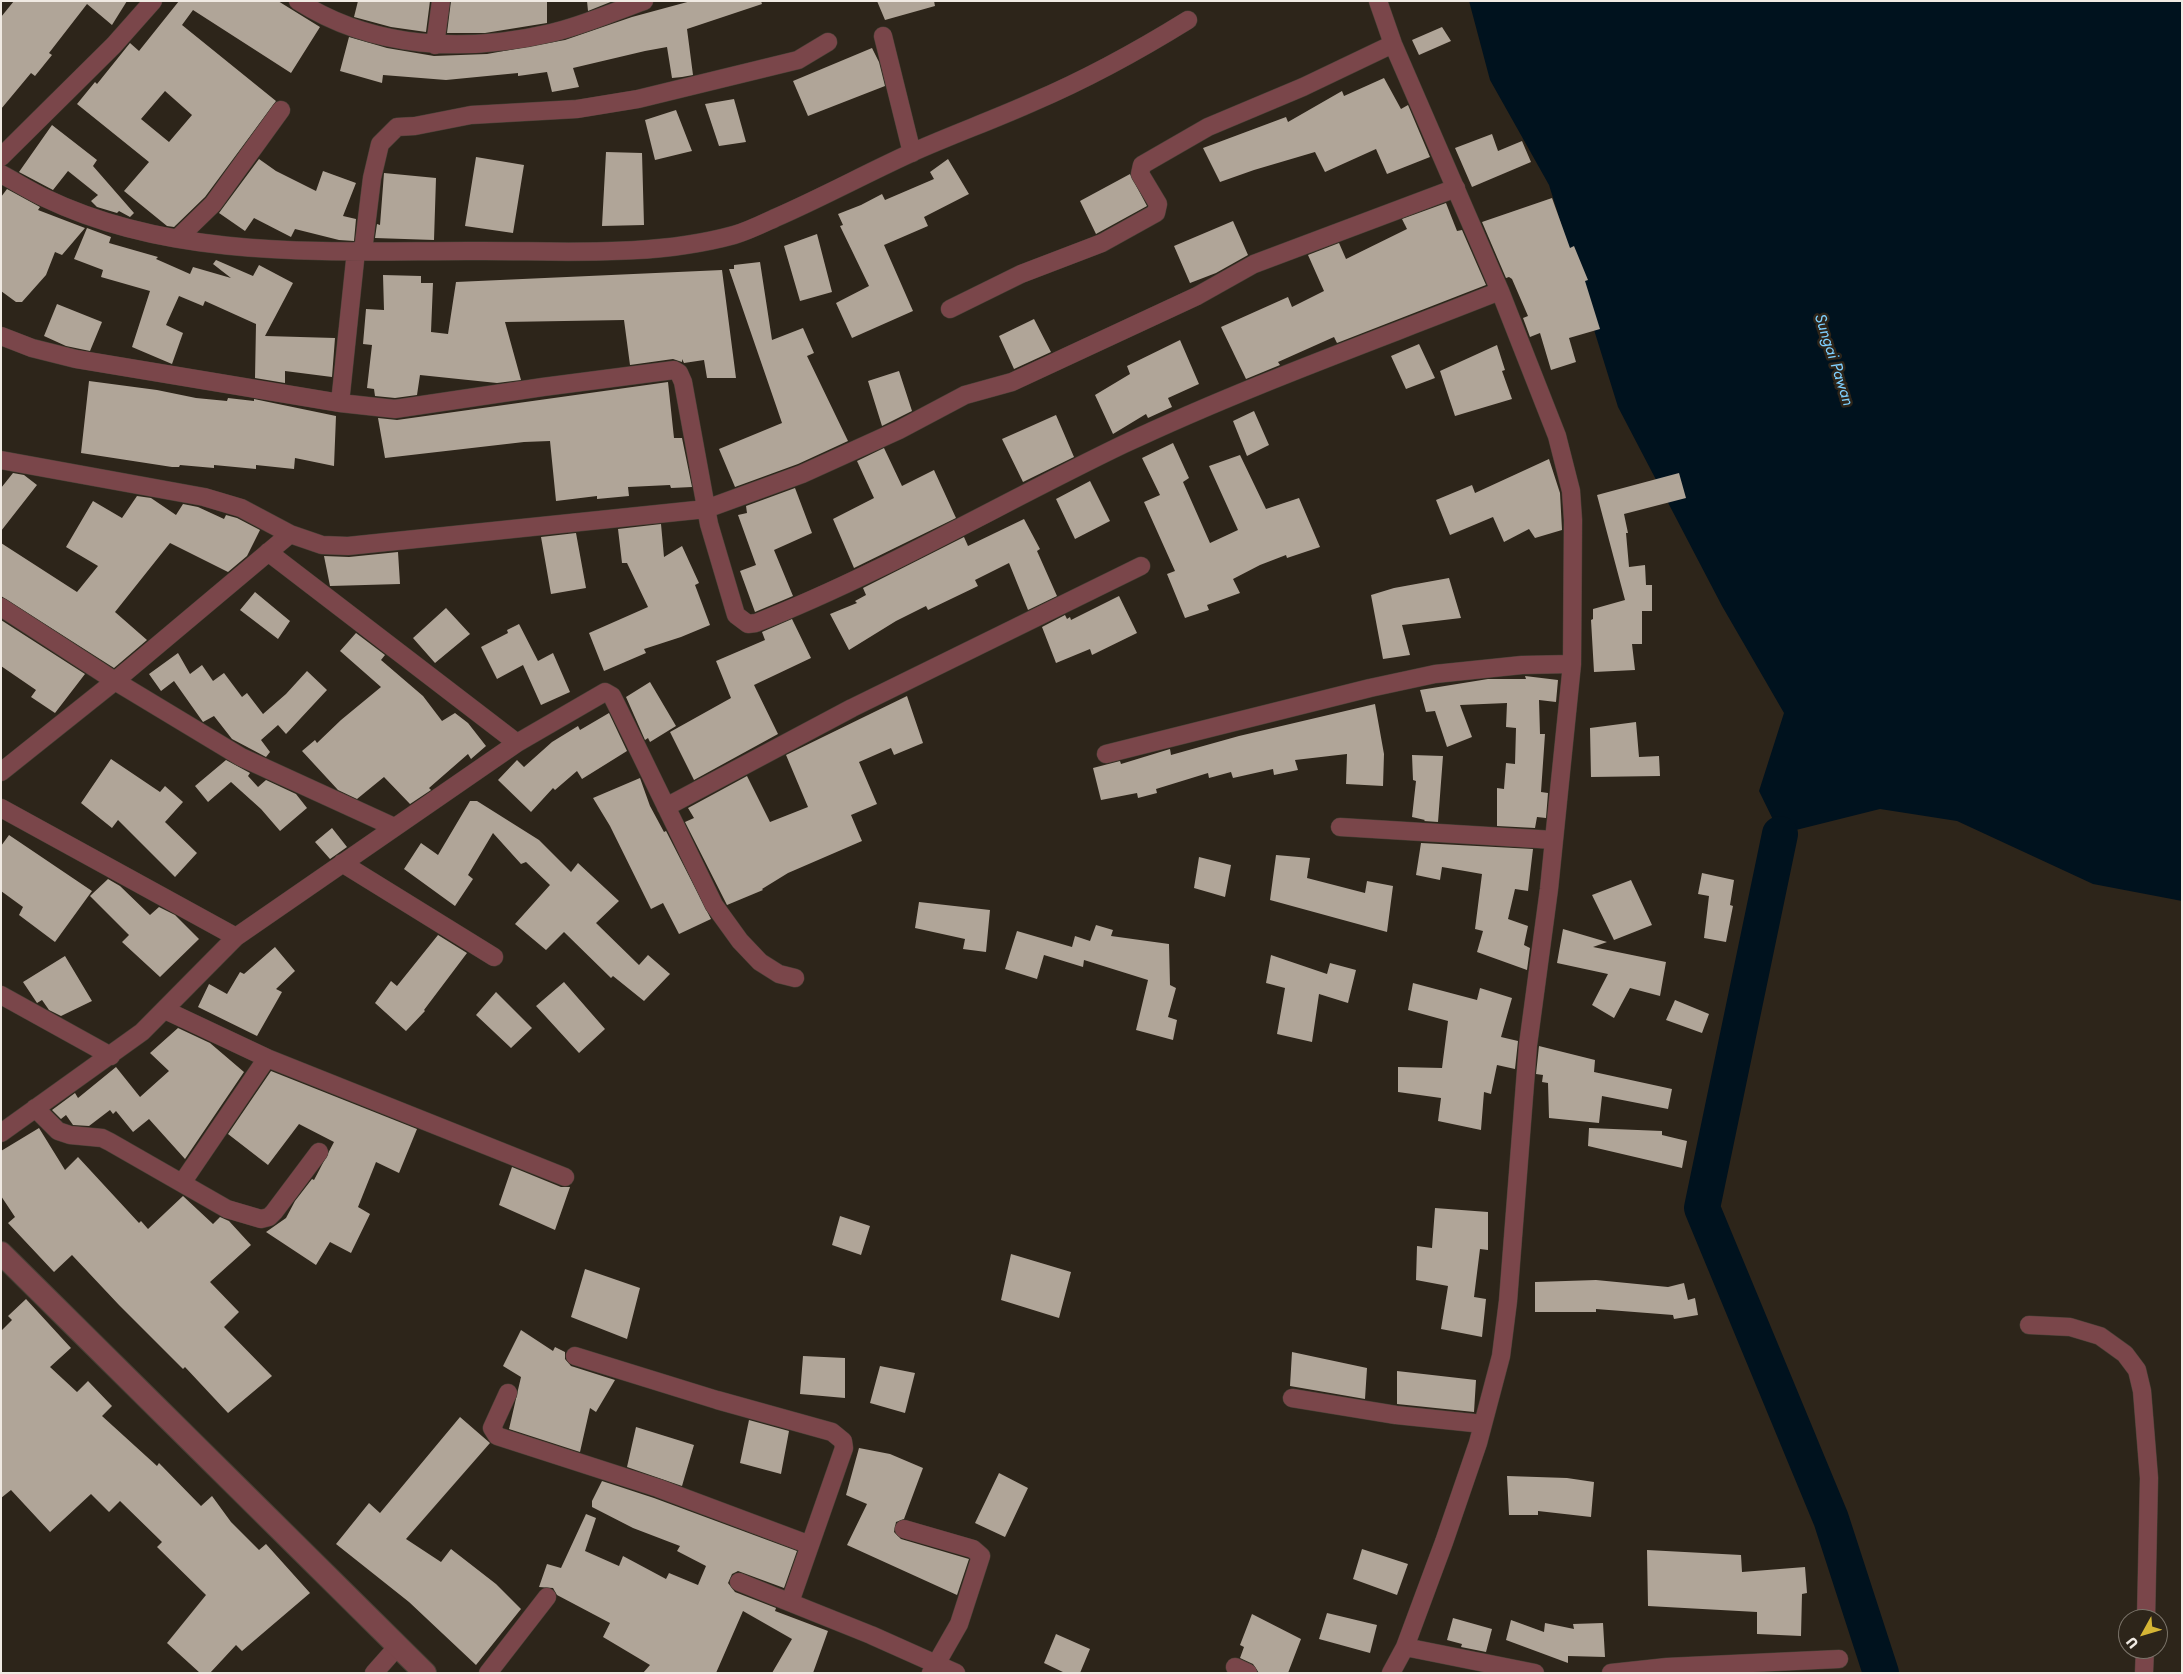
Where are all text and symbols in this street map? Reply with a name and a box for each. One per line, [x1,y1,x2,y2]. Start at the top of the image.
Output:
water label: Sungai Pawan [1809,312,1857,408]
north arrow [2118,1609,2168,1659]
text: U [2121,1633,2143,1653]

